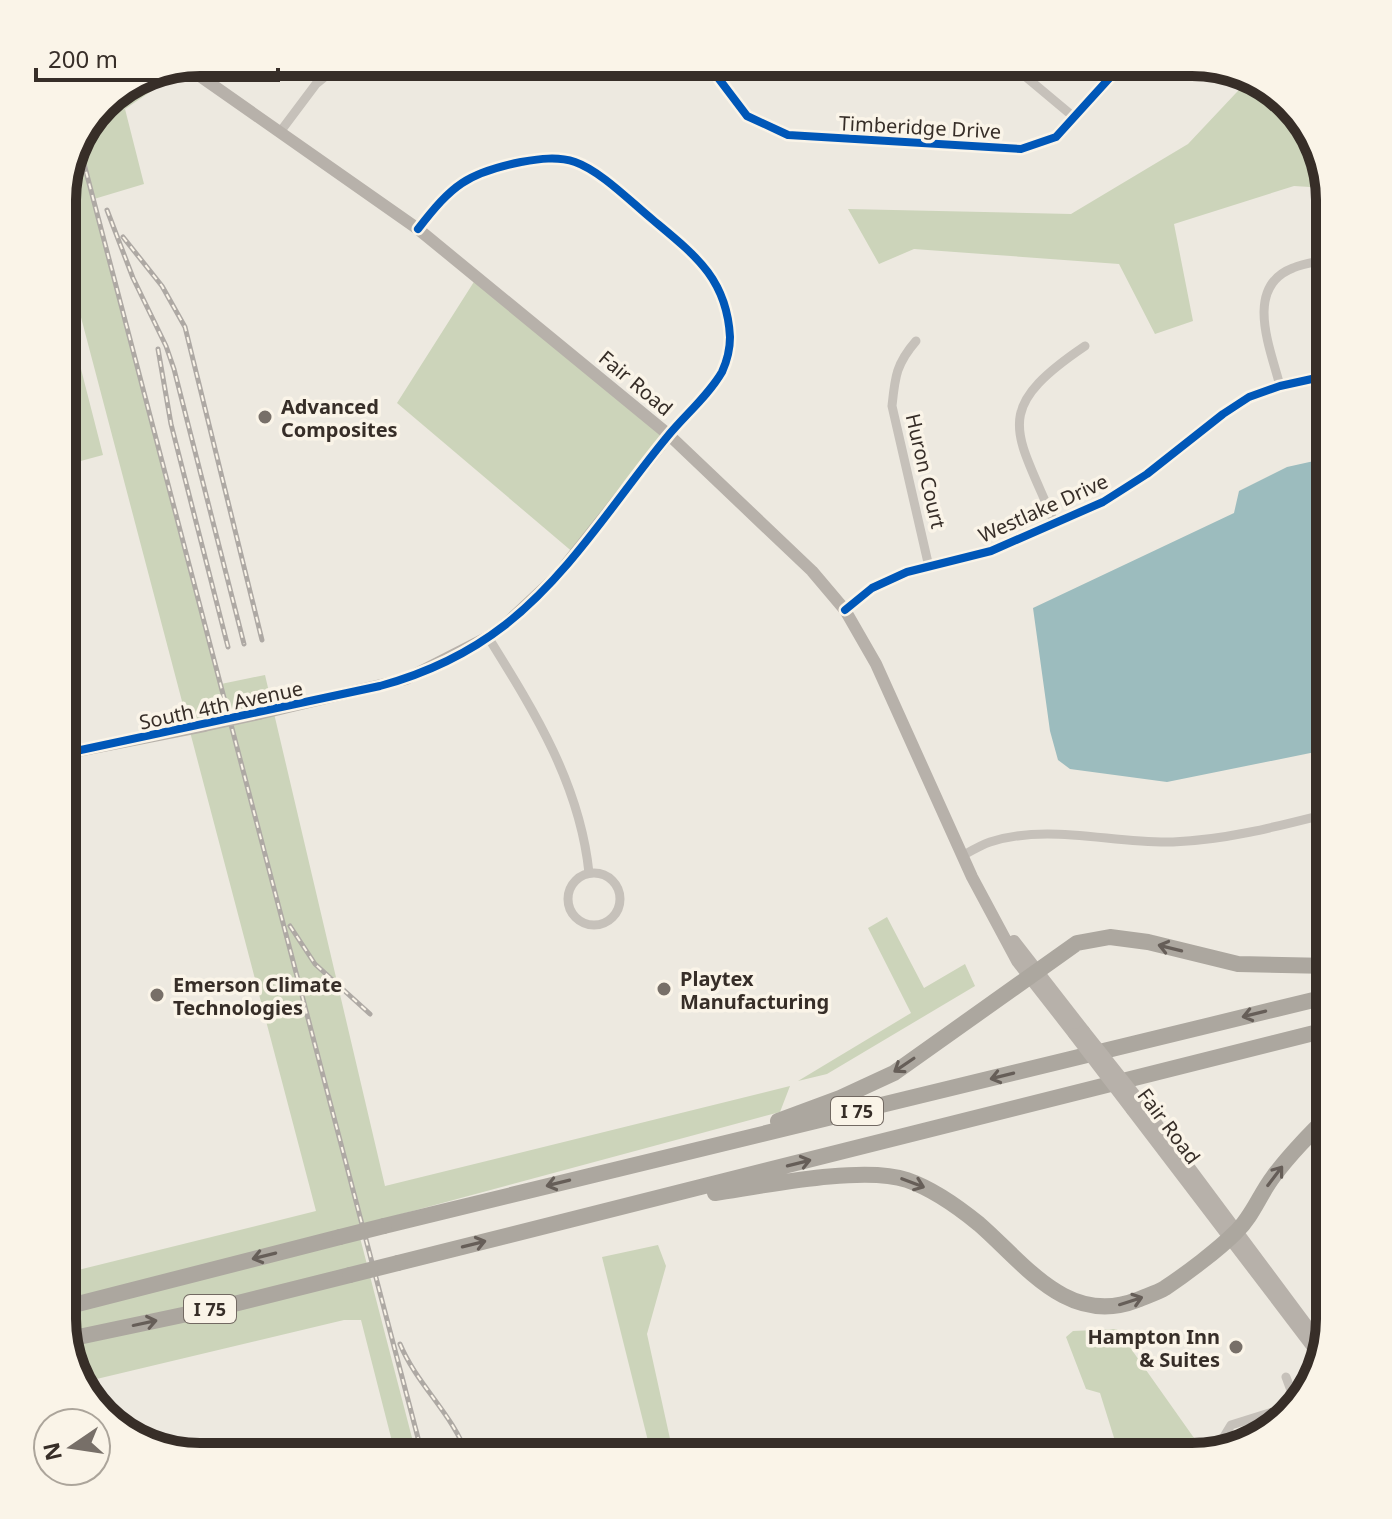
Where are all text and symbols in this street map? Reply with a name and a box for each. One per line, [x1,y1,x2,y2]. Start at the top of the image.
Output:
scale bar [36,32,278,82]
text: 200 m [48,42,118,75]
street label: Timberidge Drive [838,109,1002,145]
street label: Fair Road [594,344,678,422]
place label: Advanced Composites [281,393,398,443]
marker: Advanced Composites [256,408,274,426]
street label: Huron Court [900,411,952,531]
street label: Westlake Drive [974,467,1112,549]
street label: South 4th Avenue [137,674,305,736]
one-way arrow [1158,939,1183,954]
place label: Playtex Manufacturing [680,965,829,1015]
place label: Emerson Climate Technologies [173,971,342,1021]
marker: Playtex Manufacturing [655,980,673,998]
marker: Emerson Climate Technologies [148,986,166,1004]
one-way arrow [1242,1007,1268,1022]
one-way arrow [894,1057,916,1073]
one-way arrow [989,1069,1015,1084]
street label: Fair Road [1132,1083,1206,1169]
road number: I 75 [831,1097,883,1125]
one-way arrow [785,1154,811,1169]
one-way arrow [1266,1166,1283,1187]
one-way arrow [546,1177,572,1192]
one-way arrow [900,1177,925,1191]
one-way arrow [460,1236,486,1251]
one-way arrow [252,1250,278,1265]
one-way arrow [1118,1293,1143,1307]
road number: I 75 [184,1295,236,1323]
one-way arrow [132,1315,157,1330]
place label: Hampton Inn & Suites [1087,1323,1220,1373]
marker: Hampton Inn & Suites [1227,1338,1245,1356]
north arrow [32,1407,112,1487]
text: N [35,1440,68,1464]

